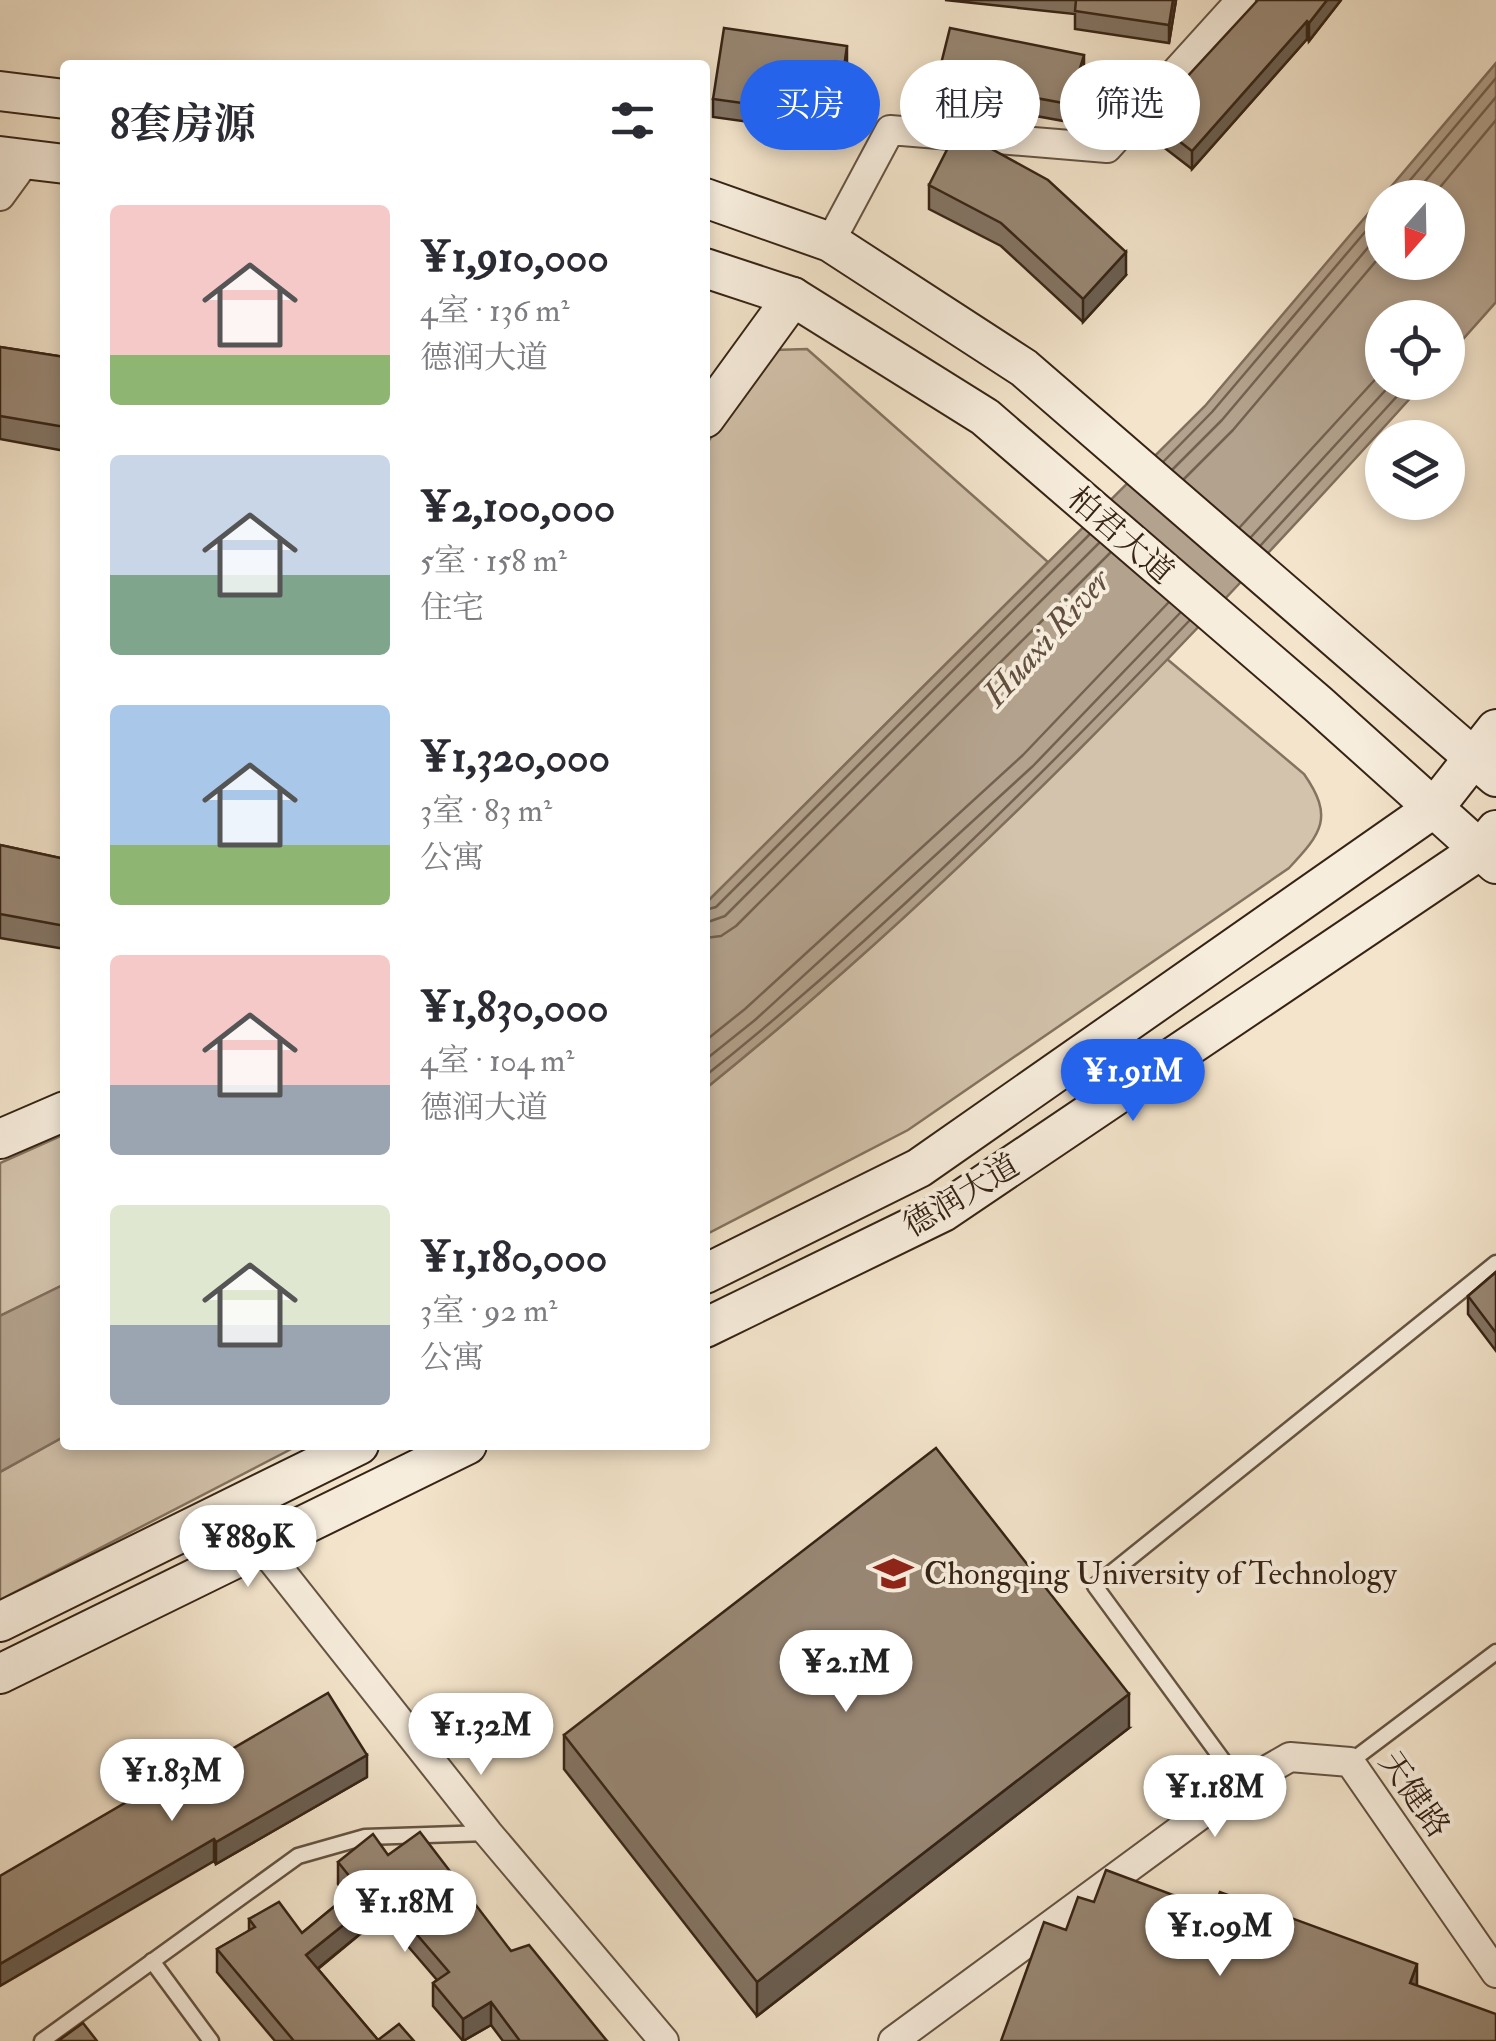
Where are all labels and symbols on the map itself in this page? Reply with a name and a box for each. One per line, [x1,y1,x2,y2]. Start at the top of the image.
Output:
north arrow [1365,180,1465,280]
street label: 柏君大道 [1059,479,1182,593]
water label: Huaxi River [972,558,1121,717]
pin: ¥1.91M [1052,1039,1214,1124]
street label: 德润大道 [896,1146,1027,1246]
pin: ¥889K [178,1505,318,1590]
school or university icon: Chongqing University of Technology [873,1552,915,1594]
place label: Chongqing University of Technology [924,1554,1398,1594]
pin: ¥2.1M [776,1630,916,1715]
pin: ¥1.32M [400,1693,562,1778]
pin: ¥1.83M [91,1739,253,1824]
street label: 天健路 [1370,1744,1458,1845]
pin: ¥1.18M [1134,1755,1296,1840]
pin: ¥1.18M [324,1870,486,1955]
pin: ¥1.09M [1139,1894,1301,1979]

